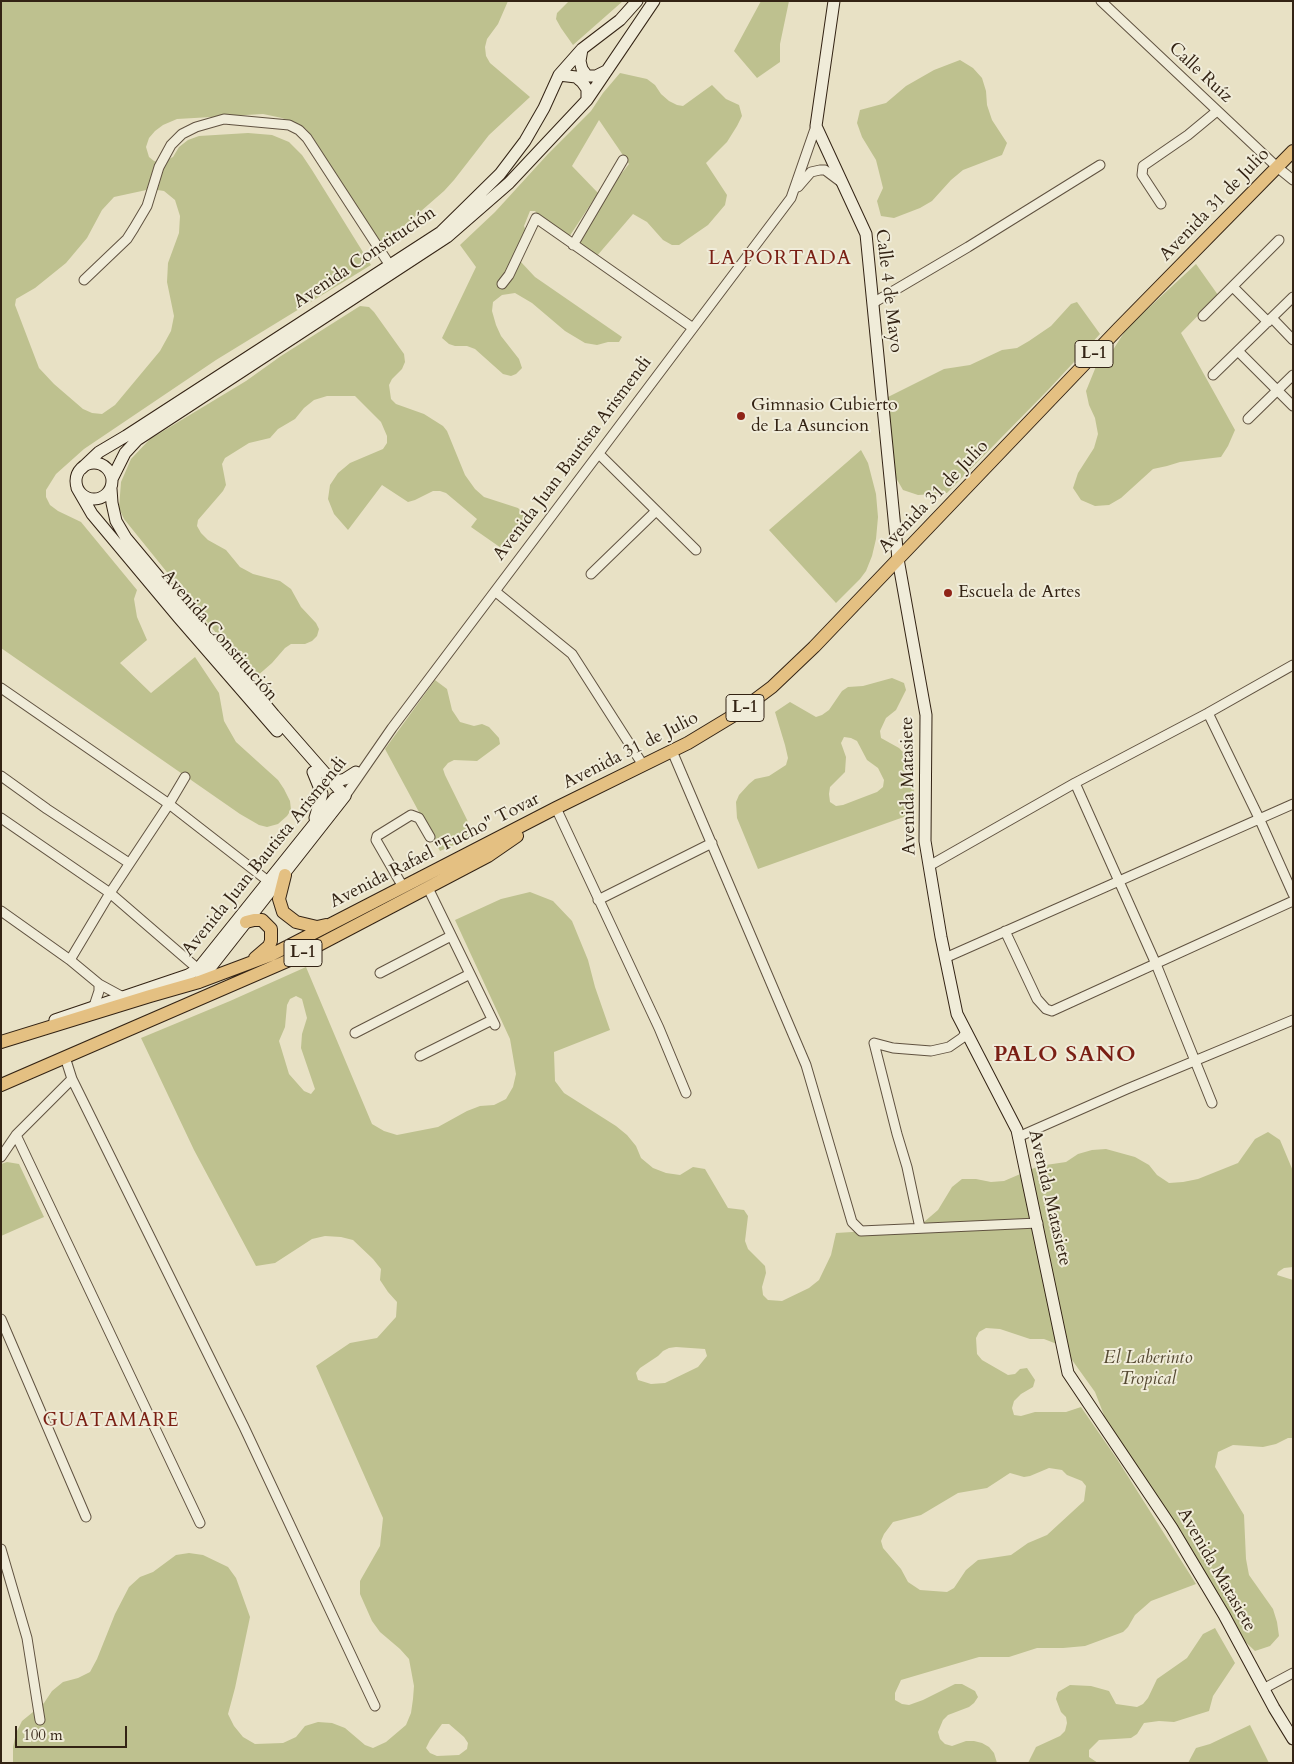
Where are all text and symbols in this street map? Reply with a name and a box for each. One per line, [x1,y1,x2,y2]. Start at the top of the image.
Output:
street label: Calle Ruíz [1164,38,1236,108]
street label: Avenida 31 de Julio [1156,144,1274,266]
street label: Avenida Constitución [290,202,440,314]
street label: Calle 4 de Mayo [870,228,906,354]
district label: LA PORTADA [707,247,853,271]
road number: L-1 [1075,340,1113,368]
street label: Avenida Juan Bautista Arismendi [489,353,657,565]
place label: Gimnasio Cubierto de La Asuncion [751,395,898,438]
marker: Gimnasio Cubierto de La Asuncion [735,410,747,422]
street label: Avenida 31 de Julio [875,436,993,558]
street label: Avenida Constitución [156,566,282,706]
place label: Escuela de Artes [958,582,1080,604]
marker: Escuela de Artes [942,587,954,599]
road number: L-1 [726,694,764,721]
street label: Avenida 31 de Julio [560,708,702,794]
street label: Avenida Matasiete [897,716,921,856]
street label: Avenida Juan Bautista Arismendi [178,753,352,961]
street label: Avenida Rafael "Fucho" Tovar [327,789,543,913]
road number: L-1 [284,940,322,966]
district label: PALO SANO [992,1043,1138,1069]
street label: Avenida Matasiete [1023,1128,1075,1268]
park label: El Laberinto Tropical [1103,1348,1193,1390]
district label: GUATAMARE [41,1411,181,1433]
street label: Avenida Matasiete [1172,1504,1260,1636]
scale bar [18,1716,130,1748]
text: 100 m [23,1725,63,1745]

